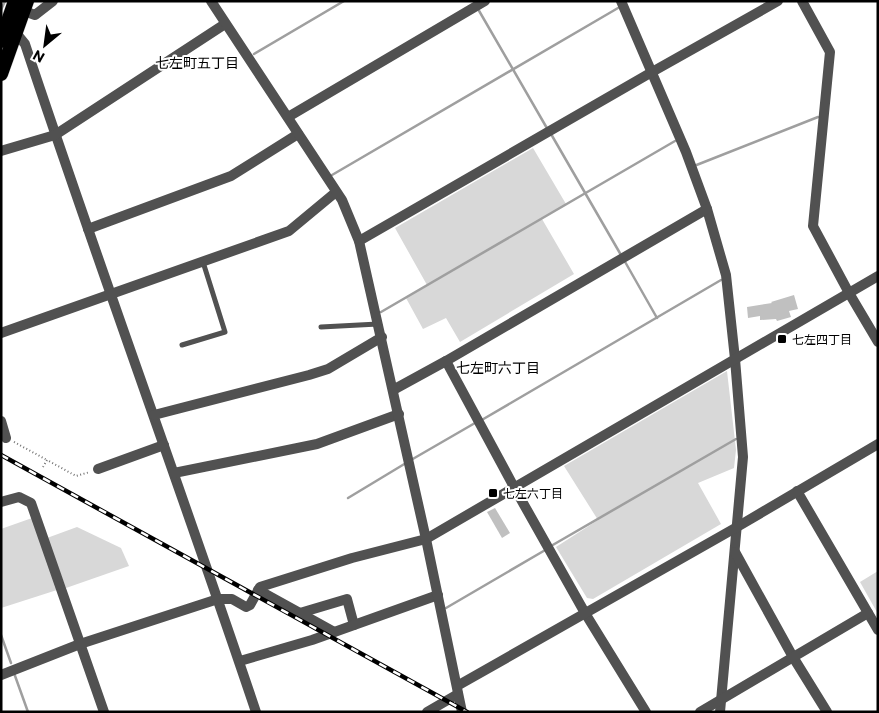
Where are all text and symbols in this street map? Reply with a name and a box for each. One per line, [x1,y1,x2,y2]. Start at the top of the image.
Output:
north arrow [20,20,70,70]
text: N [30,47,47,67]
district label: 七左町五丁目 [155,54,239,71]
place label: 七左四丁目 [792,332,852,346]
marker: 七左四丁目 [776,333,788,345]
district label: 七左町六丁目 [456,359,540,376]
place label: 七左六丁目 [503,486,563,500]
marker: 七左六丁目 [487,487,499,499]

